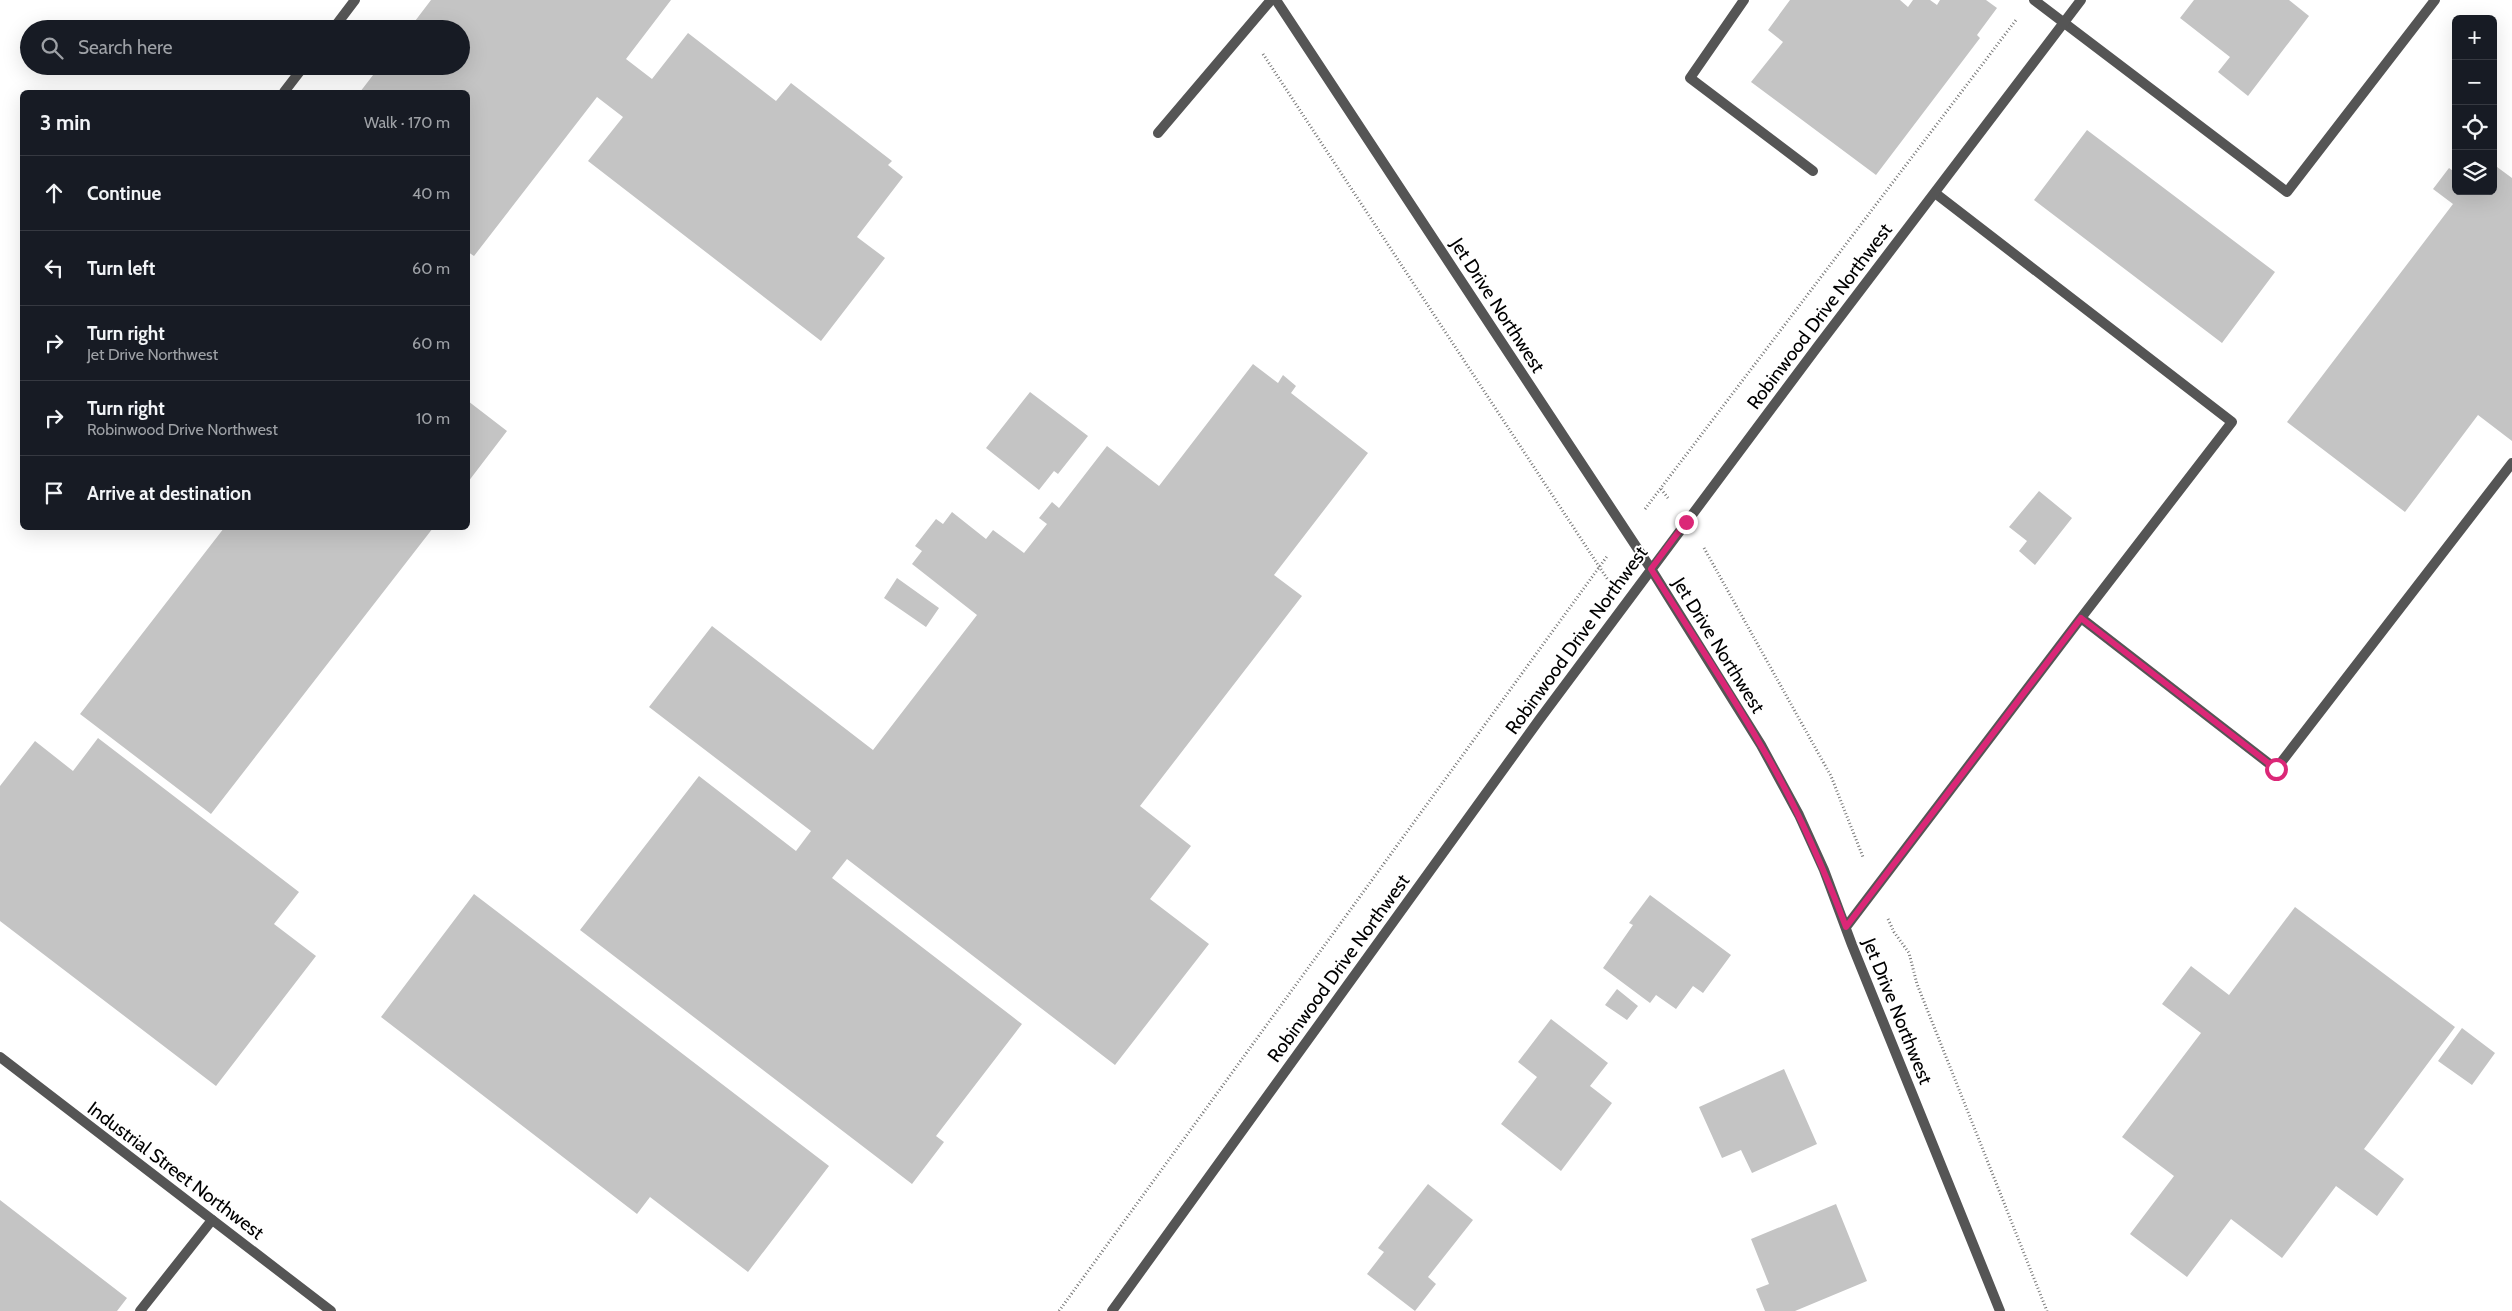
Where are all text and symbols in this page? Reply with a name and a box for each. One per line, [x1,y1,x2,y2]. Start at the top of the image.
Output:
map controls [2452,15,2497,195]
button: + [2452,15,2497,60]
search box [20,20,470,75]
icon: search [38,34,66,62]
text: Search here [78,36,172,59]
button: − [2452,60,2497,105]
button: locate [2452,105,2497,150]
text: 3 min [40,110,91,135]
text: Walk · 170 m [364,113,450,132]
button: layers [2452,150,2497,195]
icon: ahead [40,179,68,207]
text: Continue [87,182,161,205]
text: 40 m [412,184,450,203]
street label: Robinwood Drive Northwest [1742,218,1897,414]
street label: Jet Drive Northwest [1445,233,1550,377]
icon: left [40,254,68,282]
text: Turn left [87,257,155,280]
text: 60 m [412,259,450,278]
text: Turn right [87,322,165,345]
icon: right [40,329,68,357]
text: 60 m [412,334,450,353]
text: Jet Drive Northwest [87,345,218,364]
text: Turn right [87,397,165,420]
icon: right [40,404,68,432]
text: 10 m [416,409,450,428]
text: Robinwood Drive Northwest [87,420,278,439]
icon: arrive [40,479,68,507]
text: Arrive at destination [87,482,251,505]
route end [1675,511,1698,534]
street label: Robinwood Drive Northwest [1500,541,1653,739]
street label: Jet Drive Northwest [1667,572,1770,718]
route start [2265,758,2288,781]
street label: Robinwood Drive Northwest [1262,869,1415,1067]
street label: Jet Drive Northwest [1857,934,1938,1088]
street label: Industrial Street Northwest [83,1097,269,1245]

